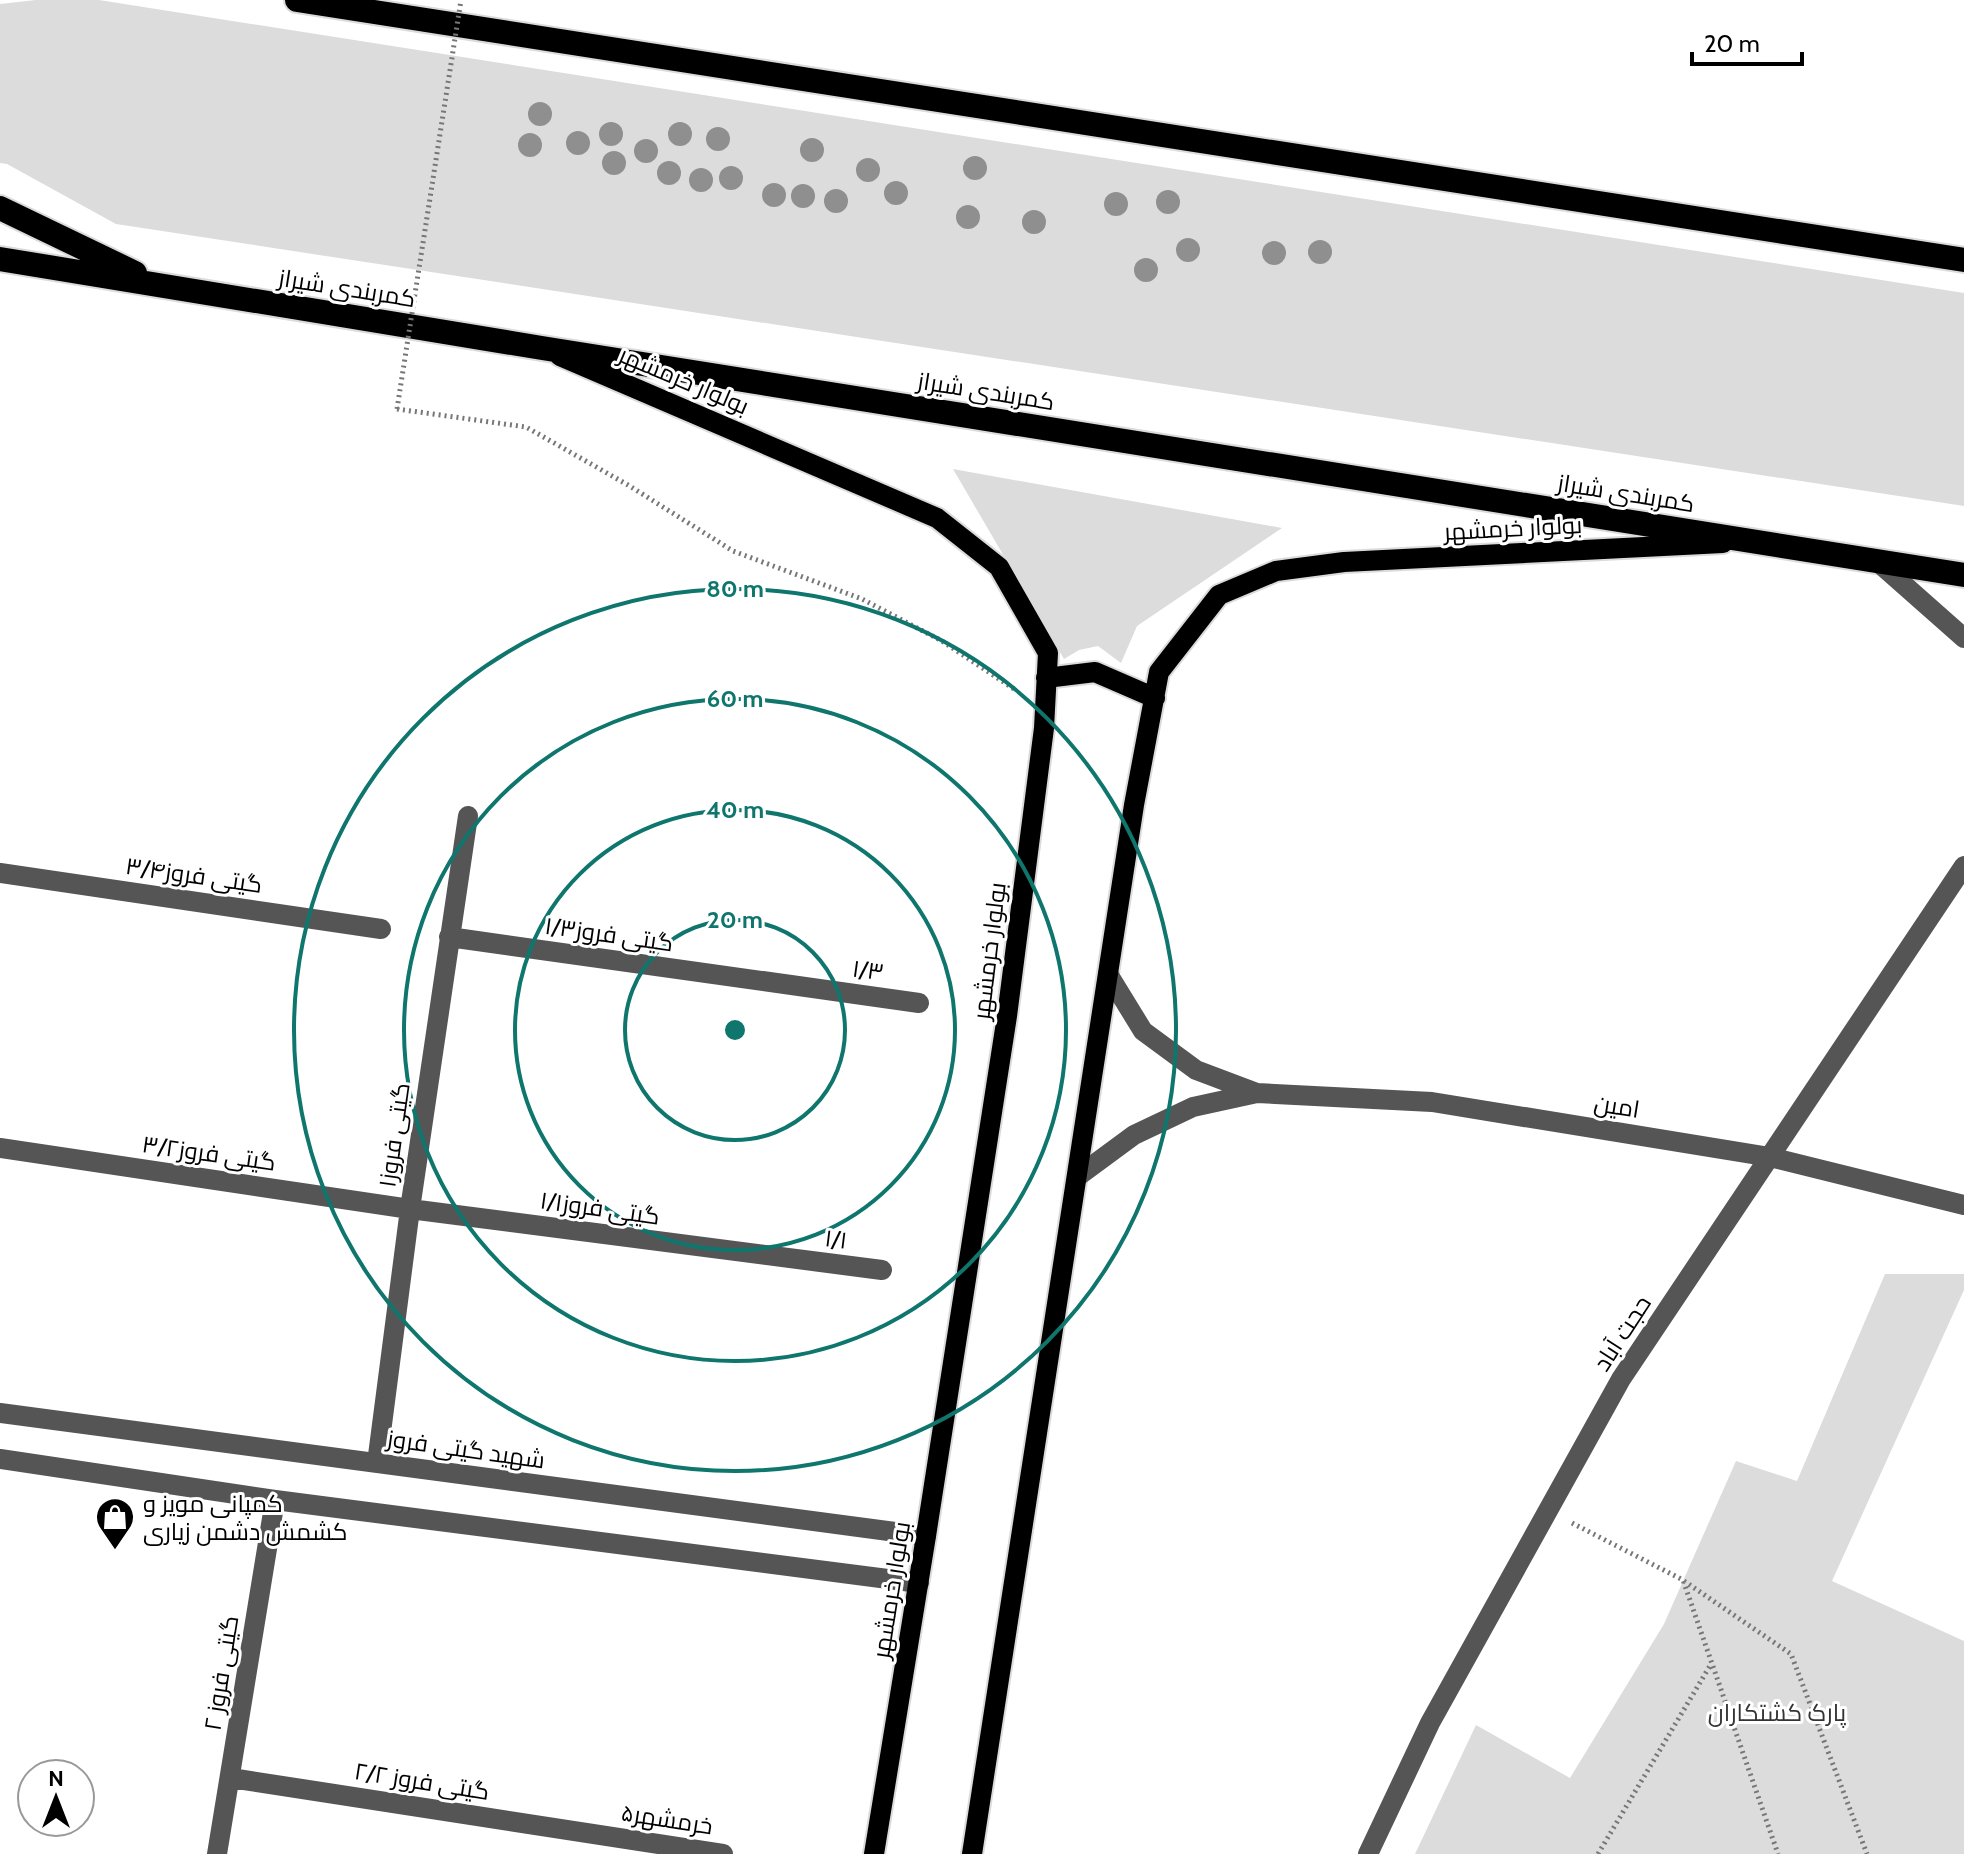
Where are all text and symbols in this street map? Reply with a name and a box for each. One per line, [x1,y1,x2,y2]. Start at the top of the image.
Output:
scale bar [1692,16,1802,66]
text: 20 m [1704,29,1760,58]
street label: کمربندی شیراز [274,263,418,313]
street label: بولوار خرمشهر [613,339,753,420]
street label: کمربندی شیراز [913,366,1057,416]
street label: کمربندی شیراز [1553,468,1697,518]
street label: بولوار خرمشهر [1441,510,1583,546]
text: 80 m [706,574,764,603]
text: 60 m [707,684,763,713]
text: 40 m [706,795,764,824]
street label: ۳/۴گیتی فروز [124,851,264,899]
street label: بولوار خرمشهر [966,880,1012,1024]
text: 20 m [707,905,763,934]
street label: ۱/۳گیتی فروز [543,911,675,957]
street label: ۱/۳ [850,953,886,987]
centre of rings [721,1016,749,1044]
street label: ۱گیتی فروز [372,1081,416,1189]
street label: امین [1592,1088,1642,1124]
street label: ۳/۲گیتی فروز [140,1129,278,1177]
street label: ۱/۱گیتی فروز [538,1185,662,1231]
street label: ۱/۱ [823,1223,849,1255]
street label: حجت آباد [1587,1290,1657,1376]
street label: شهید گیتی فروز [383,1423,547,1474]
place label: کمپانی مویز و کشمش دشمن زیاری [143,1489,348,1546]
shop icon: کمپانی مویز و کشمش دشمن زیاری [94,1496,136,1551]
street label: بولوار خرمشهر [866,1519,916,1663]
street label: گیتی فروز ۲ [198,1613,244,1733]
park label: پارک کشتکاران [1708,1698,1847,1729]
street label: گیتی فروز ۲/۲ [352,1756,492,1806]
north arrow [16,1758,96,1838]
text: N [48,1765,64,1792]
street label: خرمشهر۵ [619,1797,715,1841]

